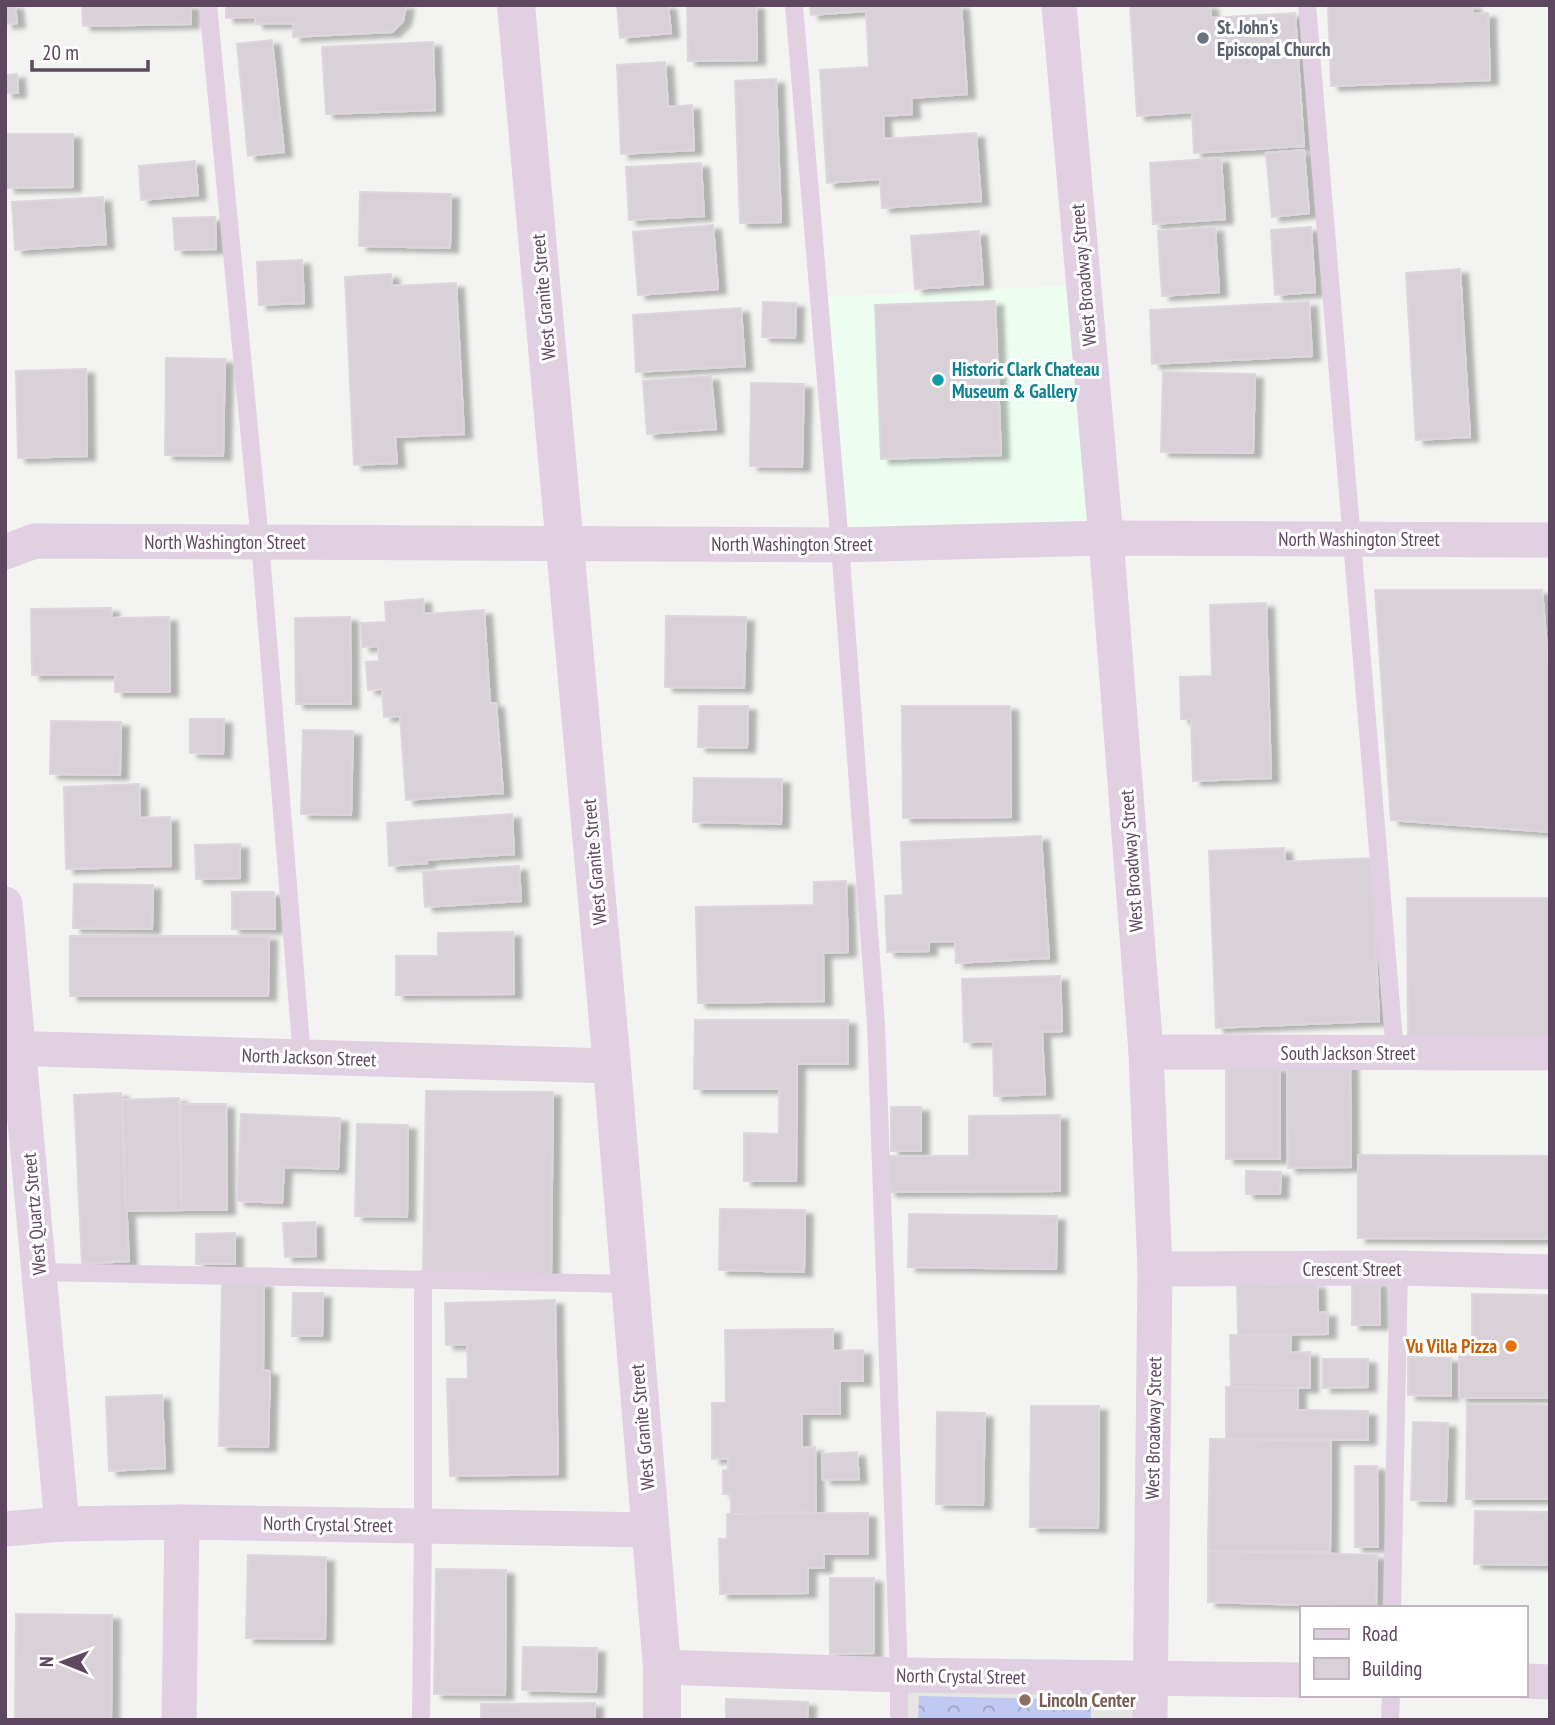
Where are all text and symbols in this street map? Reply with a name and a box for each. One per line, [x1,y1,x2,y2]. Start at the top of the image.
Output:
place label: St. John's Episcopal Church [1217,15,1331,61]
scale bar [32,28,147,72]
marker: St. John's Episcopal Church [1195,30,1211,46]
text: 20 m [42,39,79,66]
street label: West Broadway Street [1065,202,1101,347]
street label: West Granite Street [525,232,560,361]
place label: Historic Clark Chateau Museum & Gallery [952,357,1100,403]
marker: Historic Clark Chateau Museum & Gallery [930,372,946,388]
street label: North Washington Street [1278,527,1441,551]
street label: North Washington Street [144,530,307,554]
street label: North Washington Street [711,532,874,556]
street label: West Broadway Street [1114,788,1148,933]
street label: West Granite Street [576,797,611,926]
street label: South Jackson Street [1281,1041,1416,1065]
street label: North Jackson Street [241,1043,377,1071]
street label: West Quartz Street [17,1151,51,1276]
street label: Crescent Street [1302,1257,1402,1281]
place label: Vu Villa Pizza [1405,1334,1497,1358]
marker: Vu Villa Pizza [1503,1338,1519,1354]
street label: West Broadway Street [1140,1356,1166,1499]
street label: West Granite Street [624,1362,659,1491]
street label: North Crystal Street [263,1511,394,1537]
legend [1300,1606,1527,1697]
text: Road [1362,1620,1398,1647]
north arrow [28,1627,98,1697]
text: Building [1362,1655,1422,1682]
text: N [34,1656,58,1667]
street label: North Crystal Street [896,1663,1027,1689]
place label: Lincoln Center [1039,1688,1136,1712]
marker: Lincoln Center [1017,1692,1033,1708]

